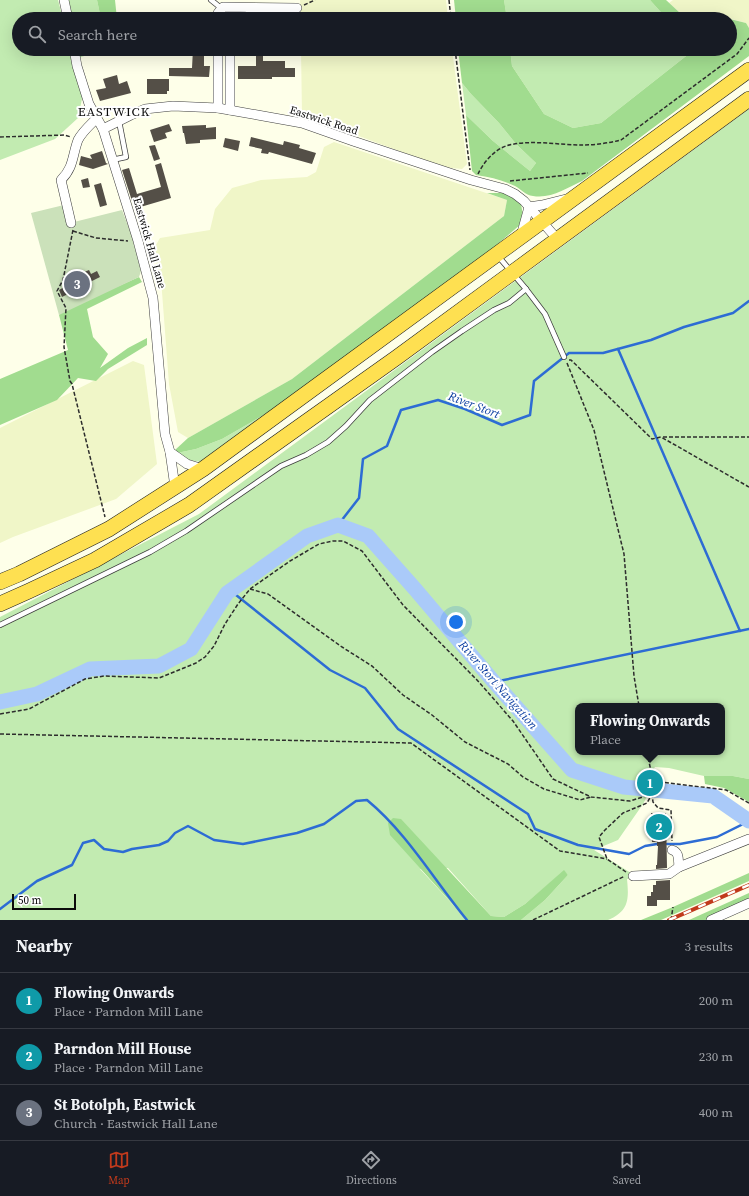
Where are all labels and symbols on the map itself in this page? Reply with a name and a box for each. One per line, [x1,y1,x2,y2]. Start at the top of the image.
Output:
street label: Eastwick Road [288,102,361,139]
district label: EASTWICK [78,103,150,120]
street label: Eastwick Hall Lane [129,196,170,291]
pin: 3 [64,269,90,299]
water label: River Stort [445,388,503,422]
your location [446,612,466,632]
water label: River Stort Navigation [454,637,541,733]
pin: 1 [637,768,663,798]
pin: 2 [646,812,672,842]
scale bar [12,892,76,911]

